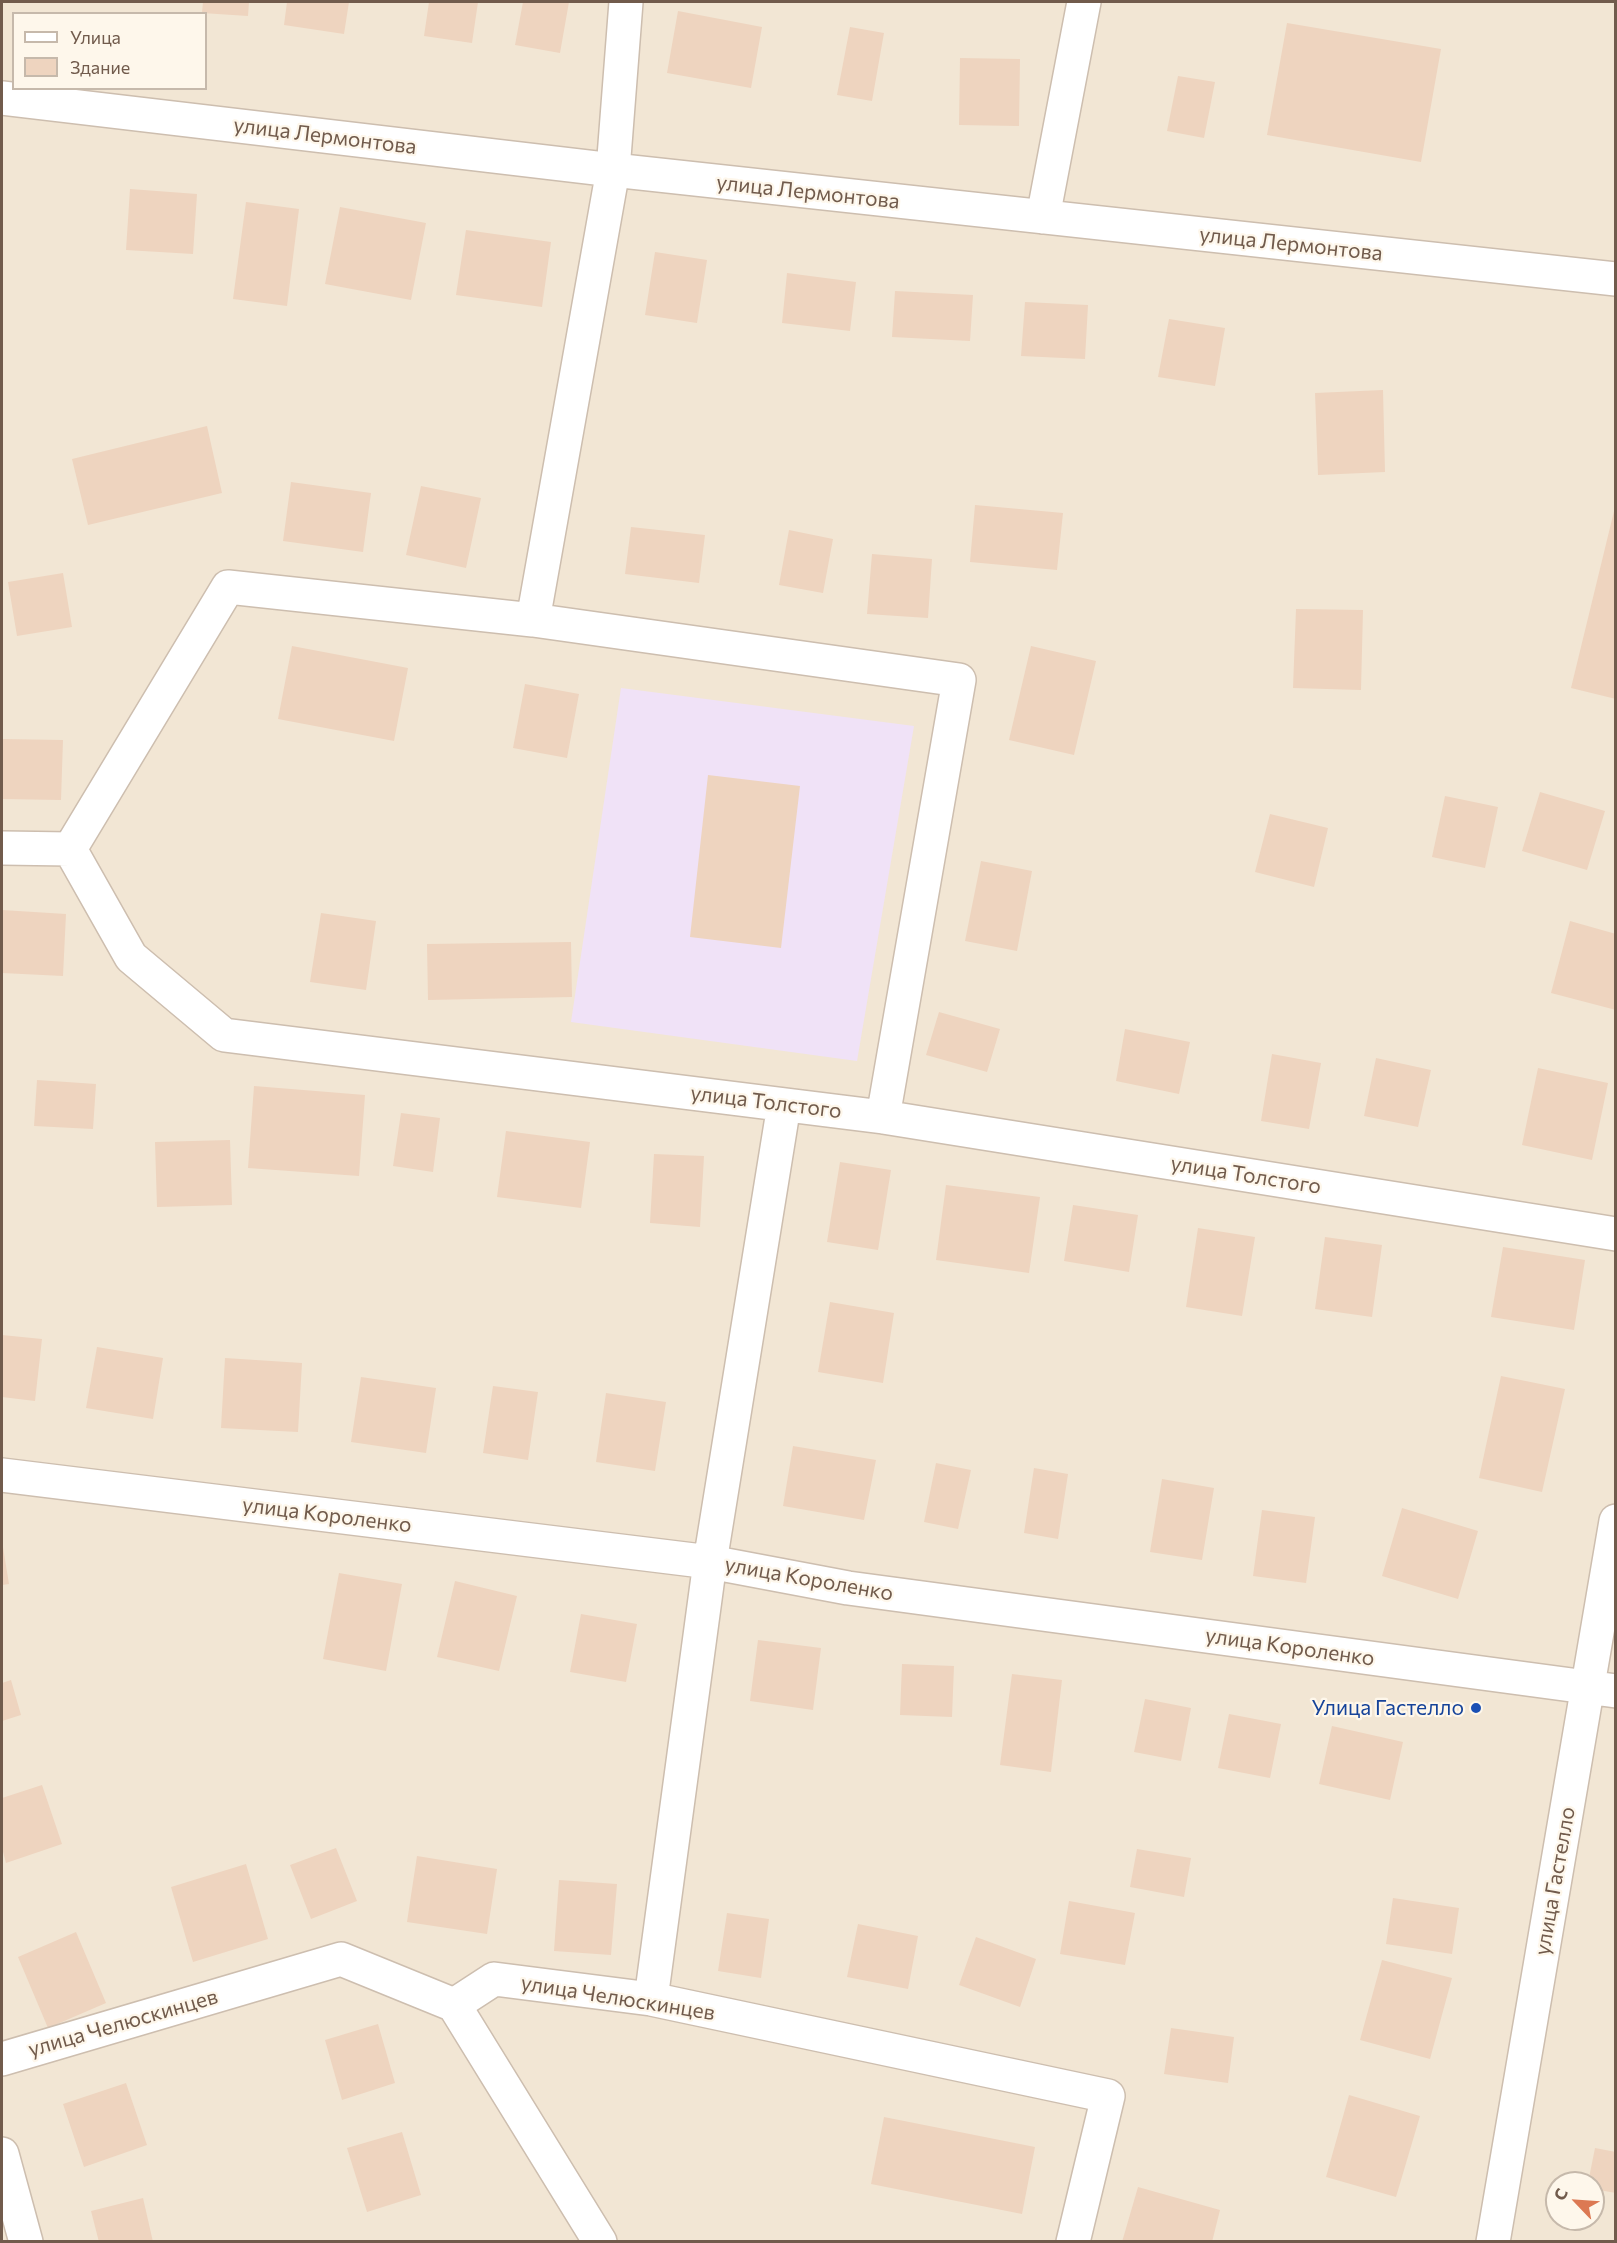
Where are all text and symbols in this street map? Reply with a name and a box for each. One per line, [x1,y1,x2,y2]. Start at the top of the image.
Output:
legend [12,12,207,90]
text: Улица [70,26,121,48]
text: Здание [70,56,130,78]
street label: улица Лермонтова [232,112,418,160]
street label: улица Лермонтова [715,170,901,214]
street label: улица Лермонтова [1198,222,1384,266]
street label: улица Толстого [689,1080,843,1124]
street label: улица Толстого [1169,1151,1323,1199]
street label: улица Короленко [241,1492,413,1538]
street label: улица Короленко [723,1552,895,1606]
street label: улица Короленко [1204,1623,1376,1671]
place label: Улица Гастелло [1312,1695,1464,1721]
marker: Улица Гастелло [1469,1701,1483,1715]
street label: улица Гастелло [1530,1805,1580,1957]
street label: улица Челюскинцев [519,1970,717,2026]
street label: улица Челюскинцев [25,1984,221,2062]
north arrow [1545,2171,1605,2231]
text: С [1549,2185,1571,2203]

